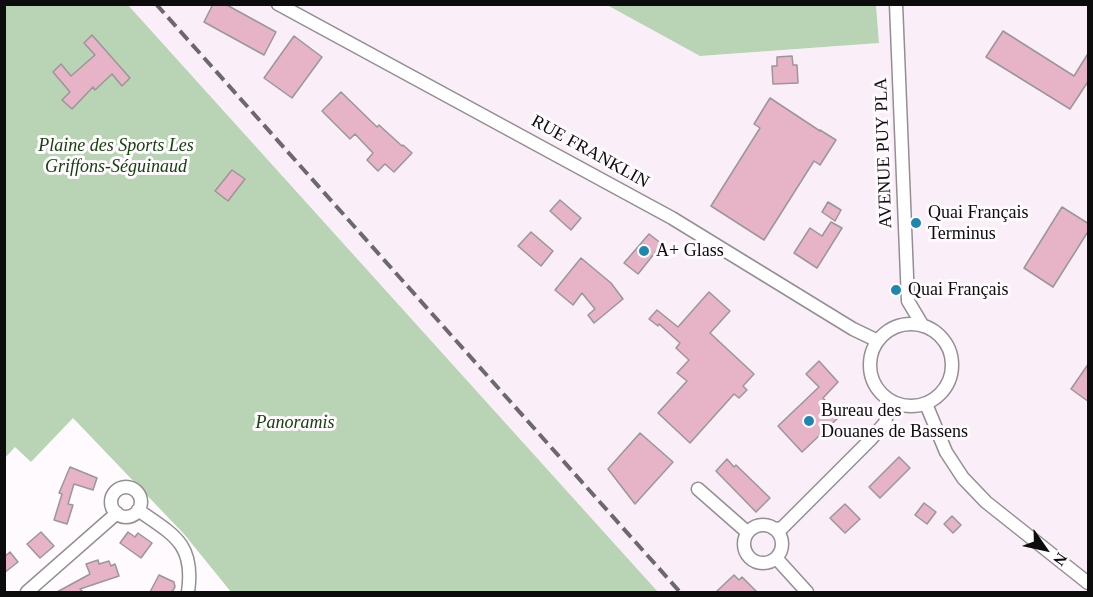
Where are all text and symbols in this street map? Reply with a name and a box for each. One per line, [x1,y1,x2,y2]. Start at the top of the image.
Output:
street label: AVENUE PUY PLA [871,77,897,229]
street label: RUE FRANKLIN [527,111,653,193]
park label: Plaine des Sports Les Griffons-Séguinaud [38,135,194,178]
place label: Quai Français Terminus [928,202,1028,244]
marker: Quai Français Terminus [909,216,923,230]
place label: A+ Glass [656,240,724,262]
marker: A+ Glass [637,244,651,258]
place label: Quai Français [908,279,1008,301]
marker: Quai Français [889,283,903,297]
place label: Bureau des Douanes de Bassens [821,400,968,442]
park label: Panoramis [255,412,335,434]
marker: Bureau des Douanes de Bassens [802,414,816,428]
north arrow [1015,519,1075,579]
text: N [1050,550,1071,569]

